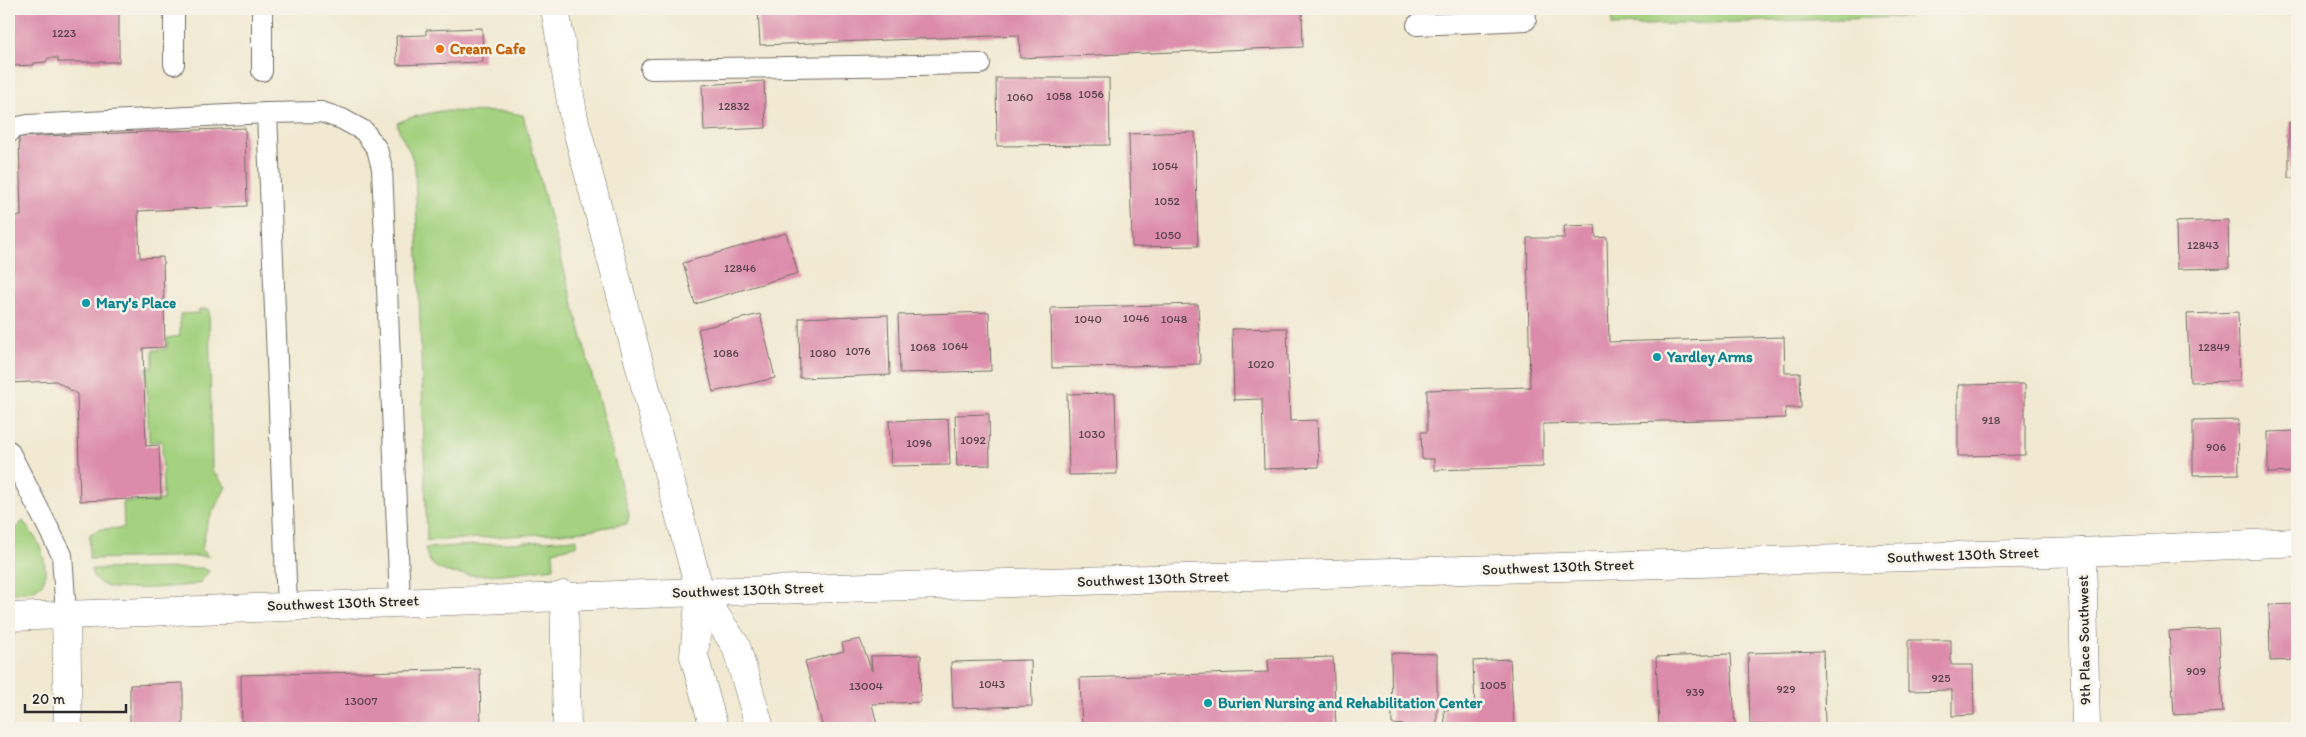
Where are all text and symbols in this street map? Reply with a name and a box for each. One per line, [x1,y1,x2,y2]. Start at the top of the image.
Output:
house number: 1223 [52,26,77,40]
place label: Cream Cafe [450,40,526,58]
marker: Cream Cafe [434,43,446,55]
house number: 1056 [1078,87,1104,101]
house number: 1058 [1046,89,1072,103]
house number: 1060 [1007,90,1033,104]
house number: 12832 [718,99,750,113]
house number: 1054 [1152,159,1178,173]
house number: 1052 [1154,194,1180,208]
house number: 1050 [1155,228,1181,242]
house number: 12843 [2187,238,2220,252]
house number: 12846 [724,261,756,275]
place label: Mary's Place [96,294,176,313]
marker: Mary's Place [80,297,92,309]
house number: 1046 [1123,311,1149,325]
house number: 1040 [1074,312,1102,326]
house number: 1048 [1161,312,1188,326]
house number: 1064 [942,339,968,353]
house number: 1068 [910,340,936,354]
house number: 12849 [2198,340,2230,354]
house number: 1076 [845,344,871,358]
house number: 1086 [713,346,739,360]
house number: 1080 [810,346,836,360]
place label: Yardley Arms [1666,348,1753,367]
marker: Yardley Arms [1651,351,1663,363]
house number: 1020 [1248,357,1274,371]
house number: 918 [1982,413,2001,427]
house number: 1030 [1079,427,1105,441]
house number: 1092 [960,433,986,447]
house number: 1096 [906,436,932,450]
house number: 906 [2206,440,2226,454]
street label: Southwest 130th Street [1887,543,2040,567]
street label: Southwest 130th Street [1482,555,1635,579]
street label: Southwest 130th Street [1077,567,1230,591]
street label: 9th Place Southwest [2074,574,2094,705]
street label: Southwest 130th Street [672,578,825,602]
street label: Southwest 130th Street [267,591,420,615]
house number: 909 [2186,664,2206,678]
house number: 925 [1932,671,1950,685]
house number: 1043 [979,677,1006,691]
house number: 1005 [1480,678,1506,692]
house number: 13004 [849,679,883,693]
scale bar [25,682,126,714]
house number: 929 [1777,682,1795,696]
house number: 939 [1685,685,1705,699]
text: 20 m [32,690,66,708]
house number: 13007 [345,694,377,708]
place label: Burien Nursing and Rehabilitation Center [1218,694,1483,713]
marker: Burien Nursing and Rehabilitation Center [1202,697,1214,709]

